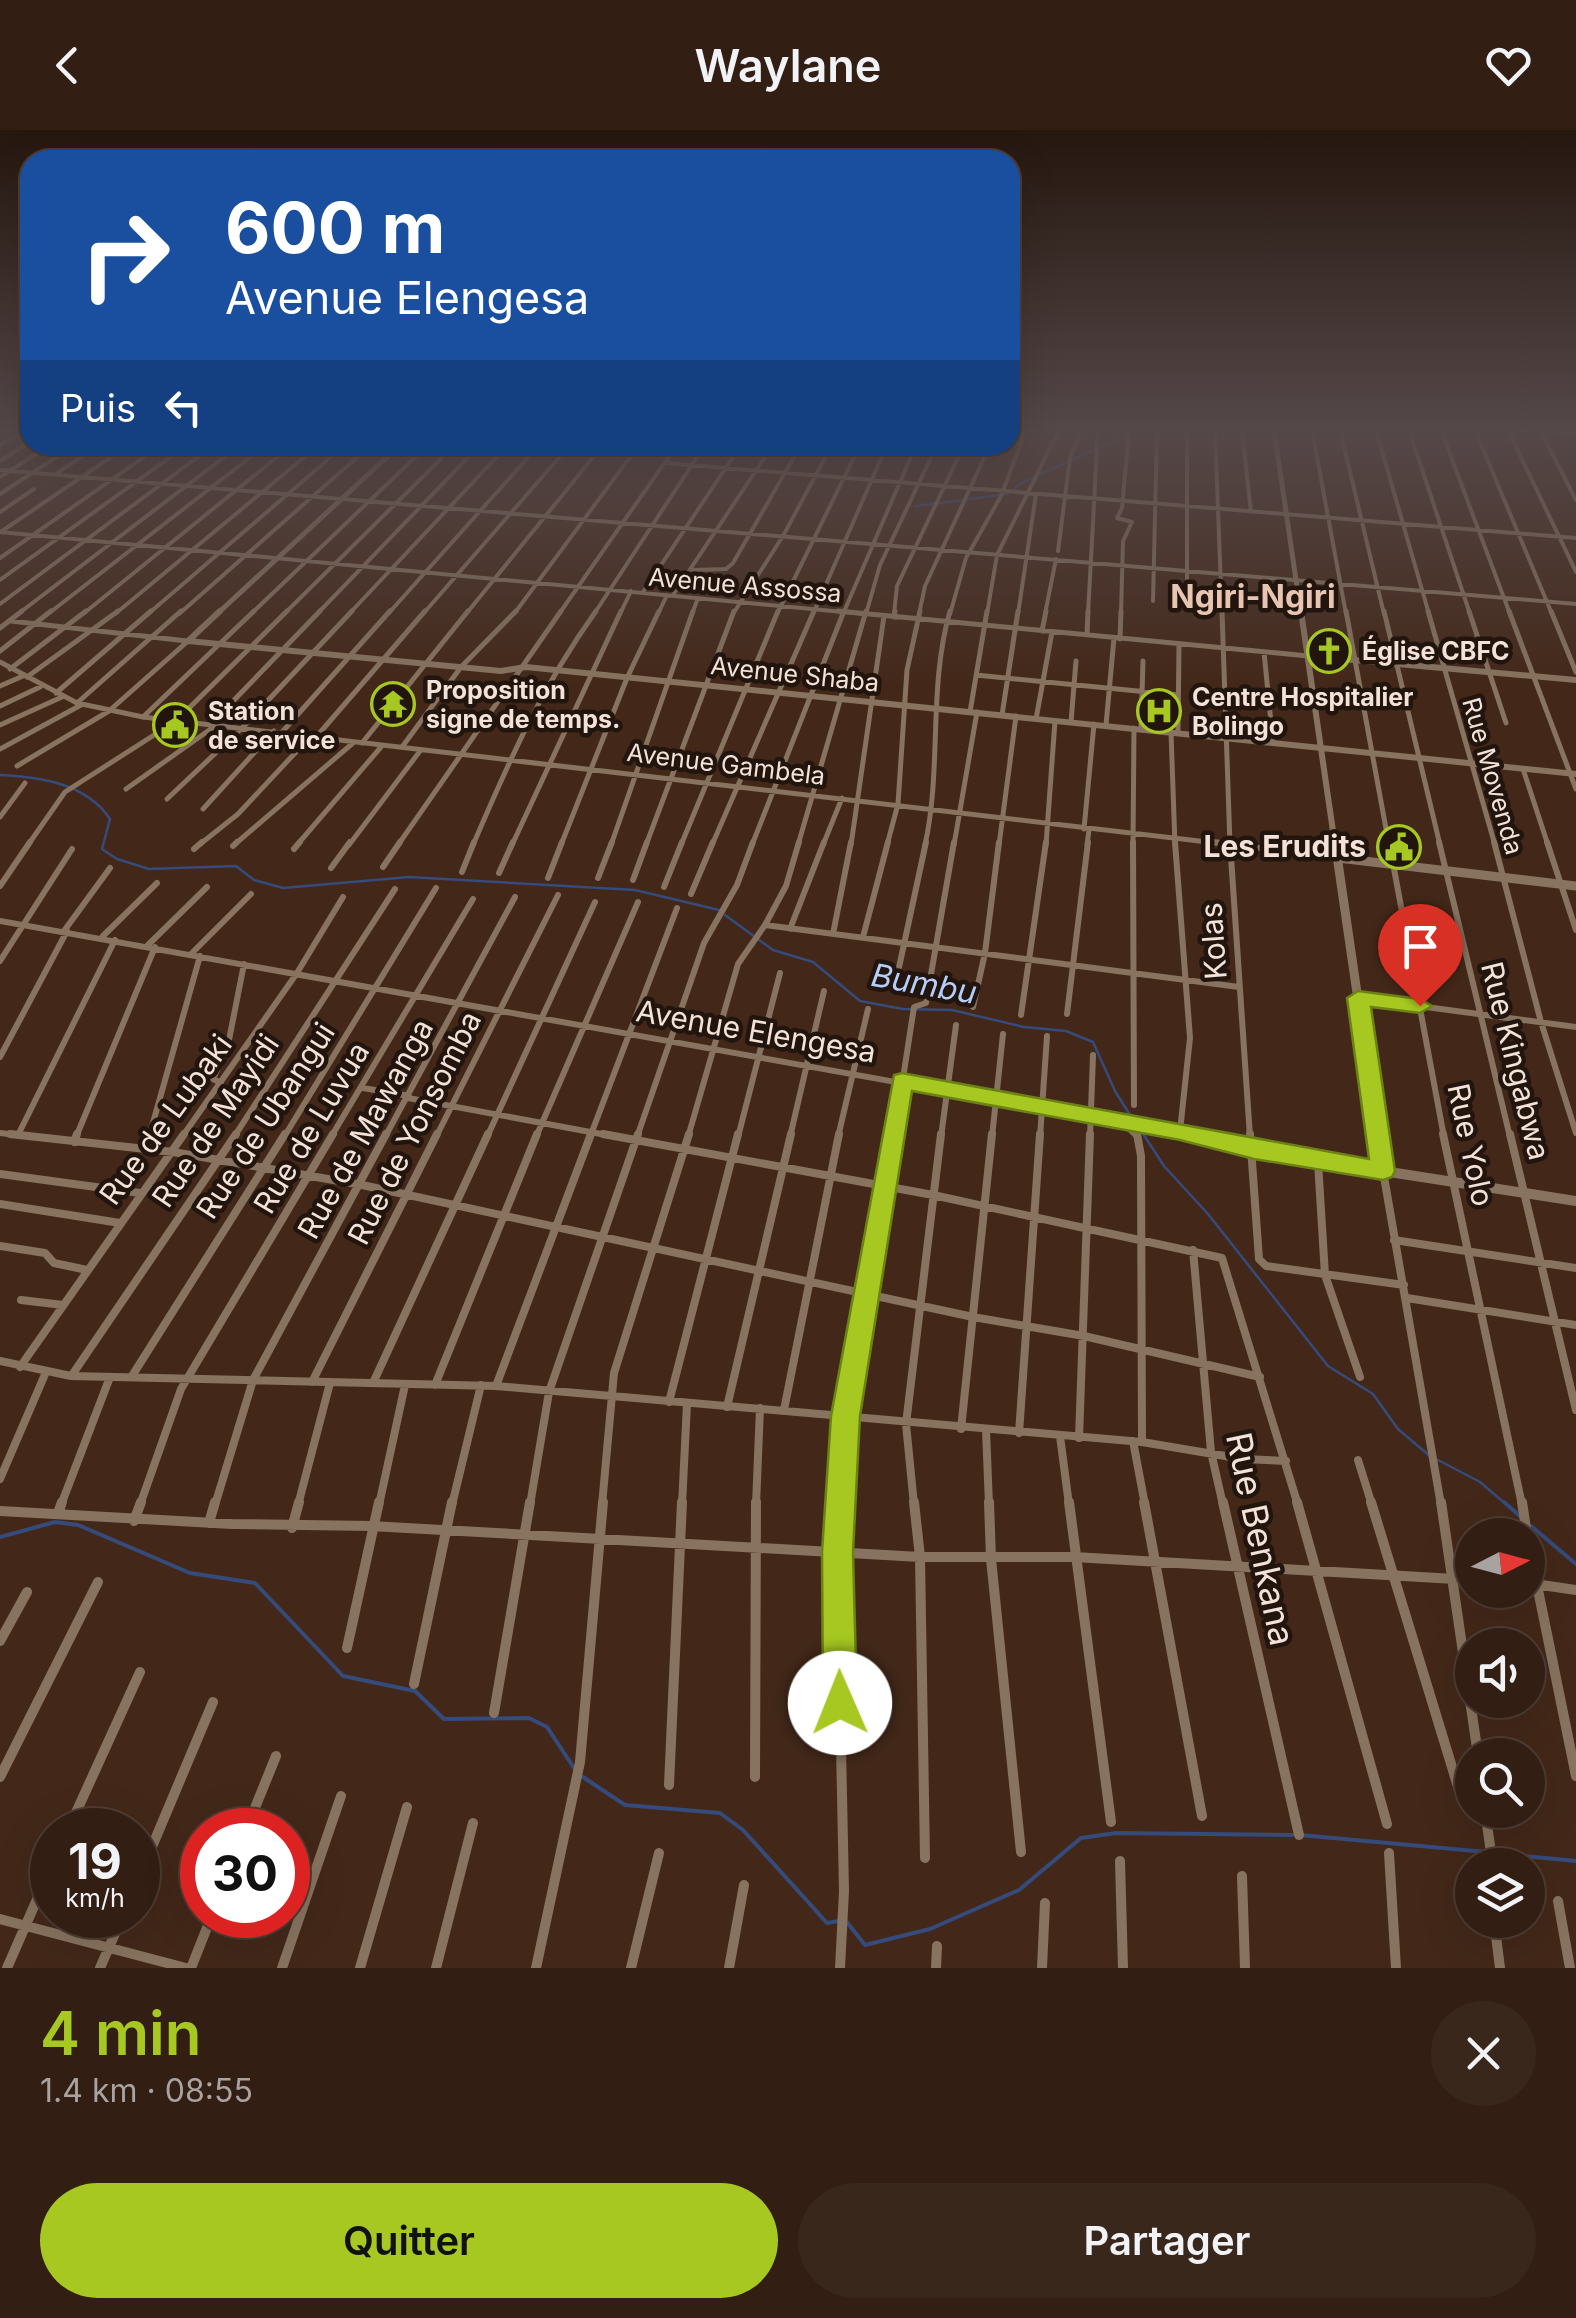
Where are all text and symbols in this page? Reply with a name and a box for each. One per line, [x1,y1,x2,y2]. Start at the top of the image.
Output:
icon: back [40,38,95,93]
text: Waylane [695,38,881,93]
icon: heart [1481,38,1536,93]
text: 600 m [225,185,445,270]
icon: right [60,190,190,320]
text: Avenue Elengesa [225,270,589,325]
icon: left [156,380,211,435]
text: Puis [60,385,136,431]
street label: Avenue Assossa [647,562,843,608]
district label: Ngiri-Ngiri [1170,577,1336,616]
church icon: Église CBFC [1306,628,1352,674]
place label: Église CBFC [1362,635,1510,666]
street label: Avenue Shaba [709,650,881,698]
place label: Proposition signe de temps. [426,675,620,734]
temple icon: Proposition signe de temps. [370,681,416,727]
place label: Centre Hospitalier Bolingo [1192,682,1413,741]
hospital icon: Centre Hospitalier Bolingo [1136,688,1182,734]
street label: Rue Movenda [1456,694,1530,858]
place label: Station de service [208,696,335,755]
public building icon: Station de service [152,702,198,748]
street label: Avenue Gambela [625,737,827,791]
public building icon: Les Erudits [1376,824,1422,870]
place label: Les Erudits [1204,828,1366,864]
street label: Kolas [1192,901,1234,981]
pin [1378,904,1463,1007]
icon: arrive [1393,919,1448,974]
water label: Bumbu [868,955,980,1012]
street label: Rue Kingabwa [1474,958,1558,1164]
street label: Avenue Elengesa [633,992,879,1070]
street label: Rue de Yonsomba [340,1005,488,1250]
street label: Rue de Mawanga [290,1012,440,1245]
street label: Rue de Ubangui [188,1016,342,1225]
street label: Rue de Lubaki [91,1027,239,1211]
street label: Rue de Mayidi [144,1027,286,1214]
street label: Rue de Luvua [246,1035,376,1220]
street label: Rue Yolo [1440,1080,1502,1209]
street label: Rue Benkana [1218,1428,1304,1649]
north arrow [1455,1518,1545,1608]
map controls [1455,1518,1545,1938]
button: sound [1455,1628,1545,1718]
position arrow [788,1651,892,1755]
button: search [1455,1738,1545,1828]
speed limit sign: 30 [180,1808,310,1938]
text: 19 [68,1831,122,1891]
button: layers [1455,1848,1545,1938]
text: km/h [65,1883,125,1913]
text: 4 min [40,1997,202,2069]
button: close [1431,2001,1536,2106]
text: 1.4 km · 08:55 [40,2071,253,2110]
button: Quitter [40,2183,778,2298]
button: Partager [798,2183,1536,2298]

